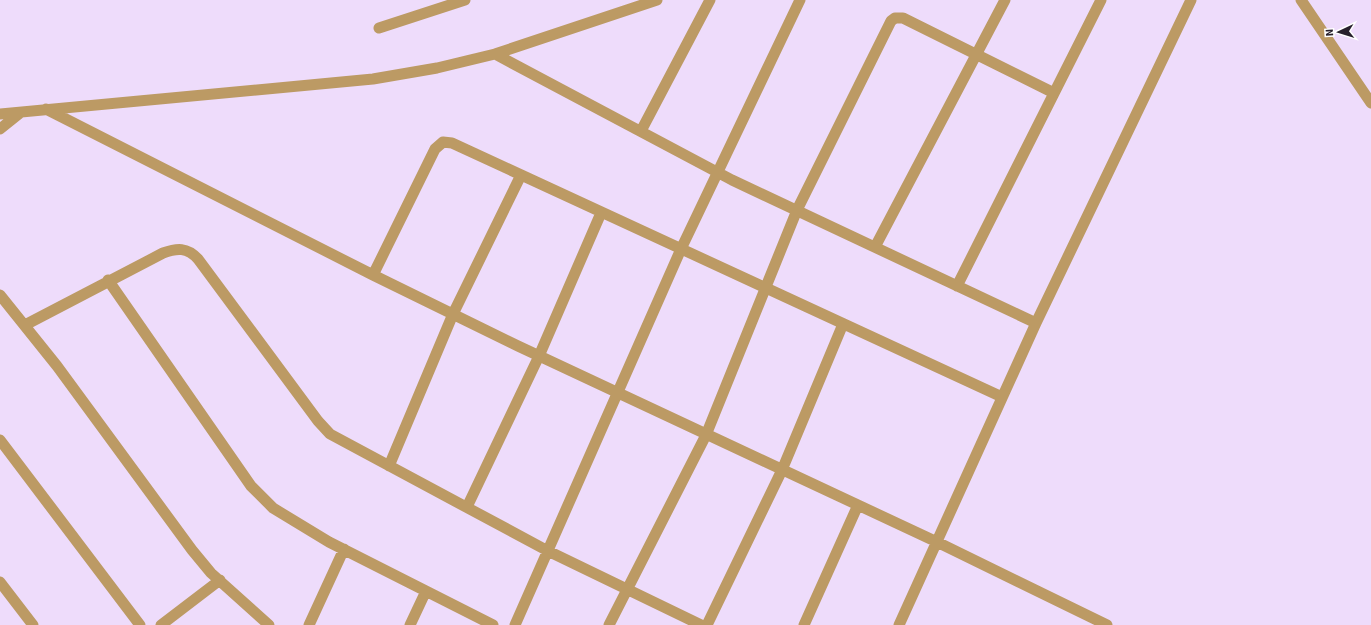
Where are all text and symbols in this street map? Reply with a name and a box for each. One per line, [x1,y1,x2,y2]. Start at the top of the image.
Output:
north arrow [1319,12,1359,52]
text: N [1322,28,1337,37]

